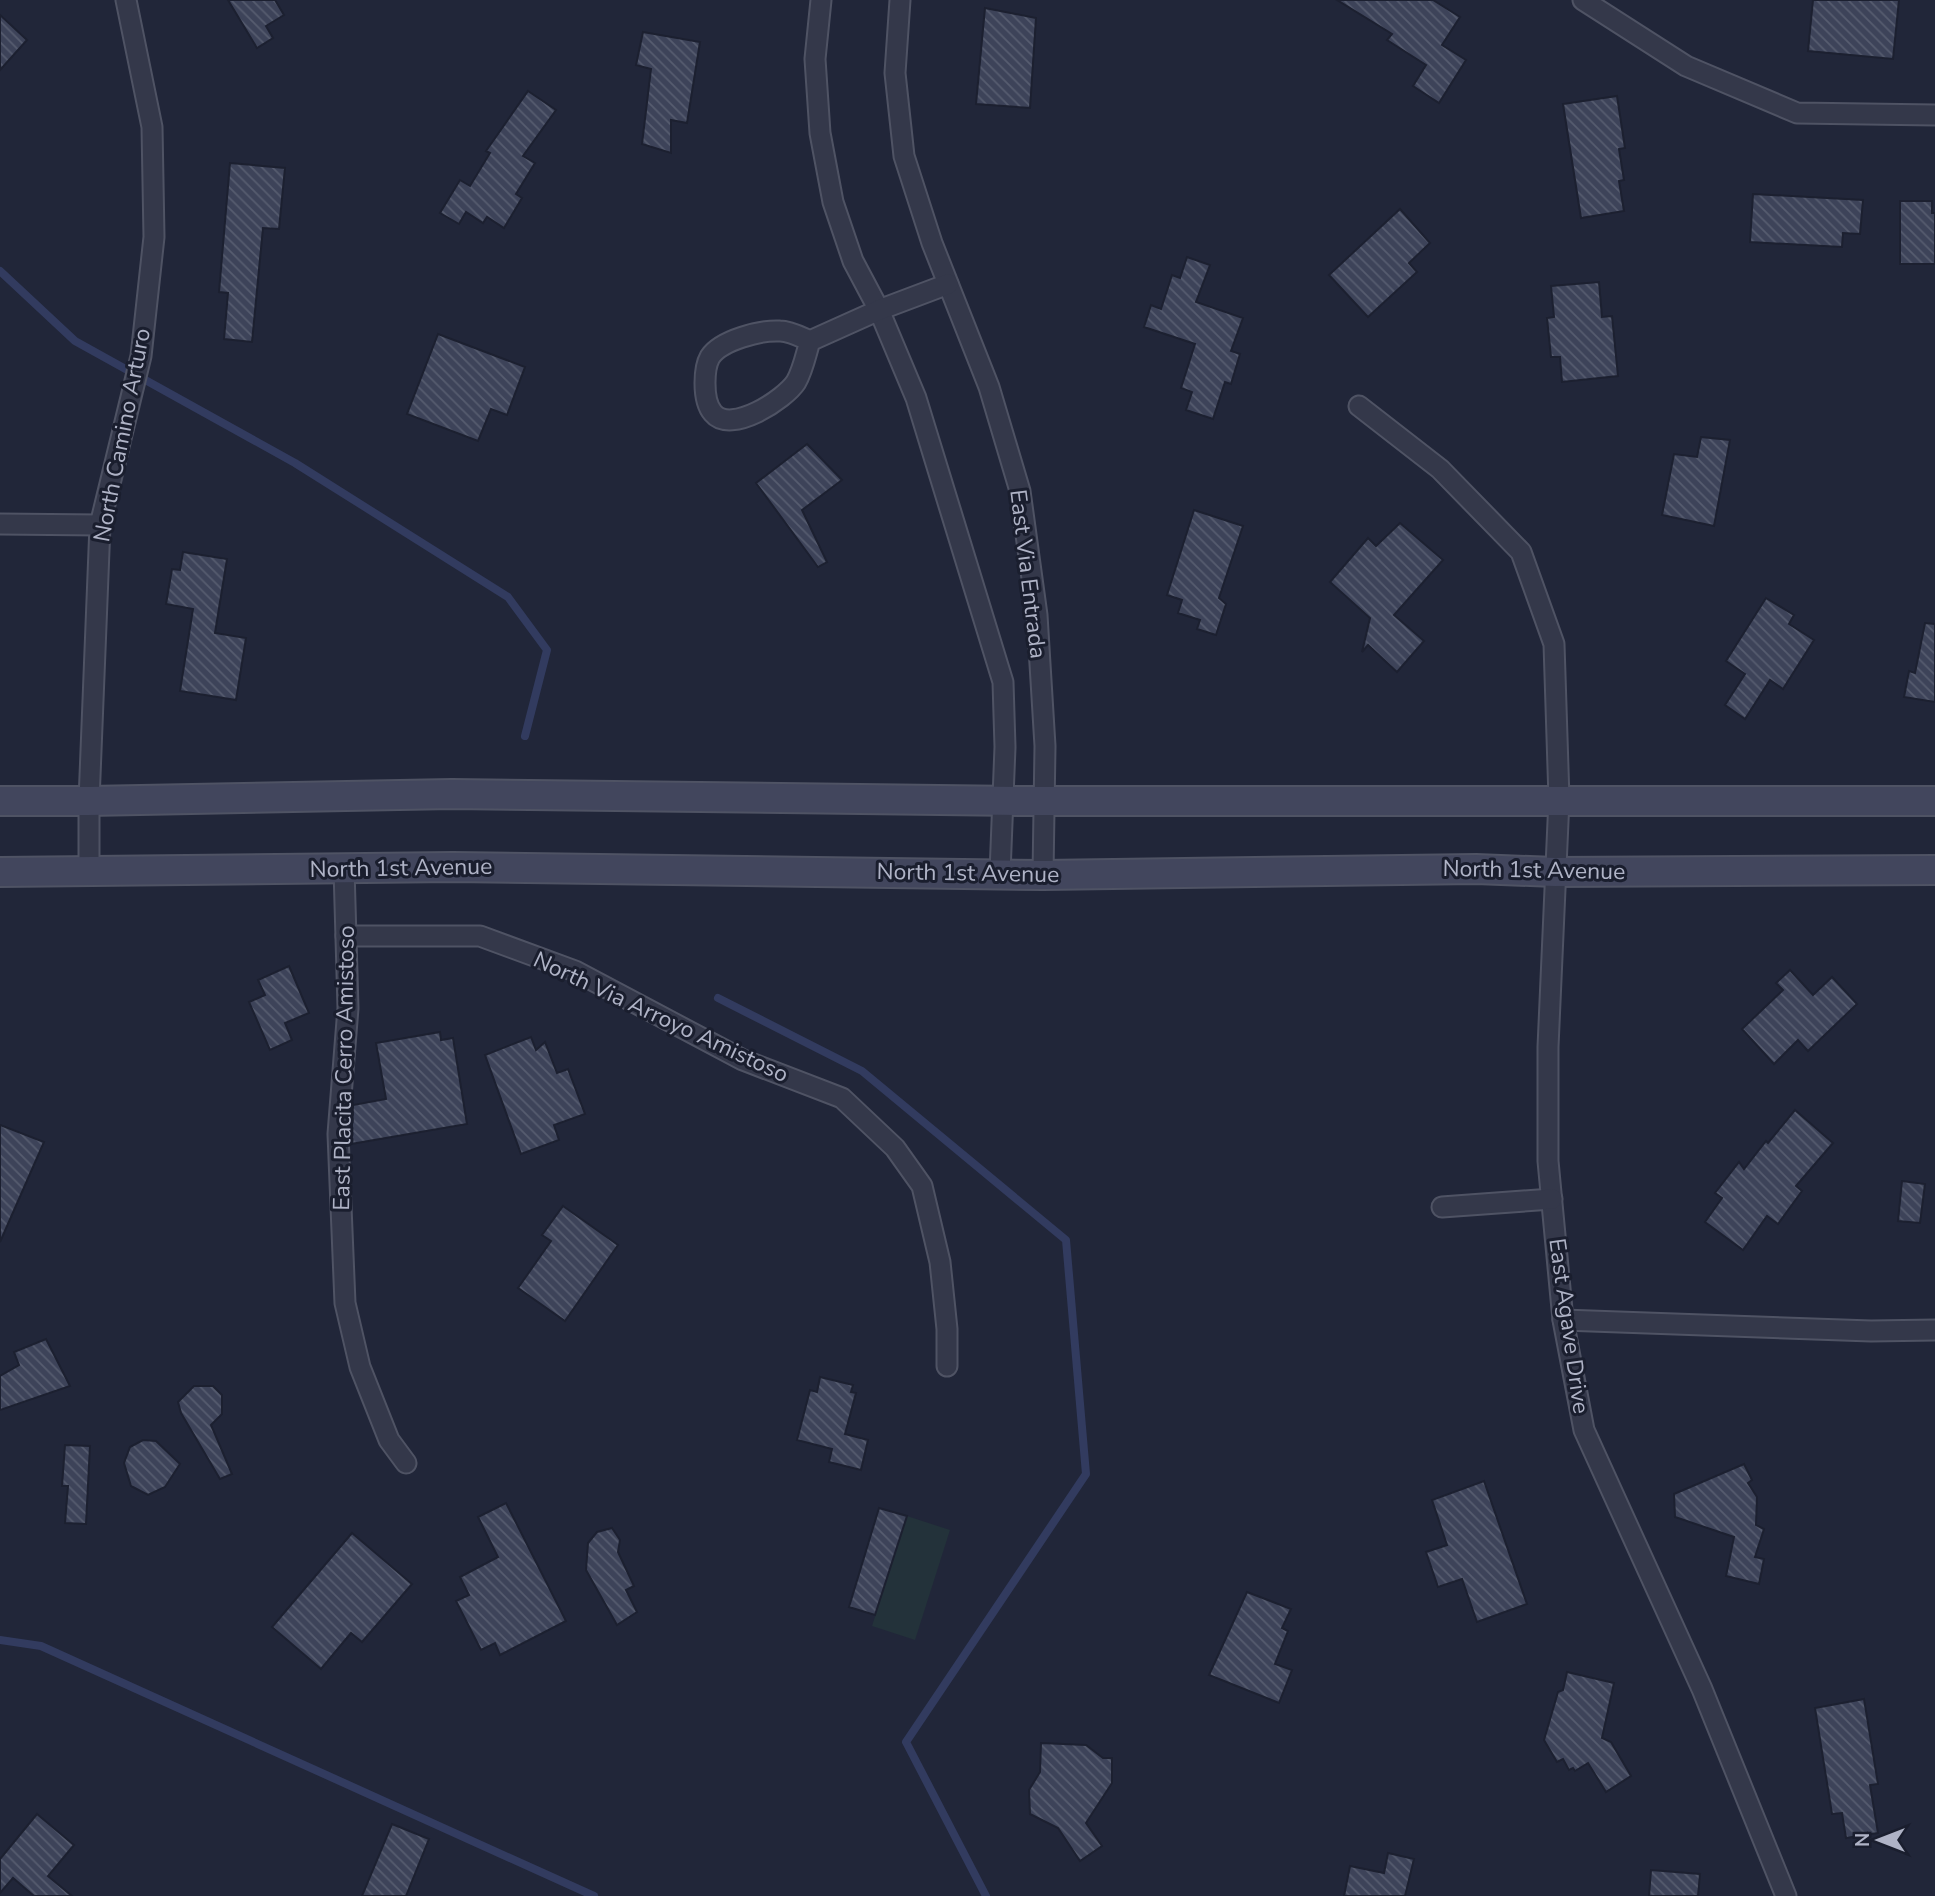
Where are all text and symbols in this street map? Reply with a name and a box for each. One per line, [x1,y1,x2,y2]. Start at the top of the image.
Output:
street label: North Camino Arturo [86,325,158,545]
street label: East Via Entrada [1002,488,1054,660]
street label: North 1st Avenue [309,851,493,885]
street label: North 1st Avenue [1442,853,1626,887]
street label: North 1st Avenue [876,856,1060,890]
street label: East Placita Cerro Amistoso [326,925,362,1211]
street label: North Via Arroyo Amistoso [528,944,794,1090]
street label: East Agave Drive [1541,1236,1597,1416]
north arrow [1844,1805,1914,1875]
text: N [1850,1833,1876,1847]

